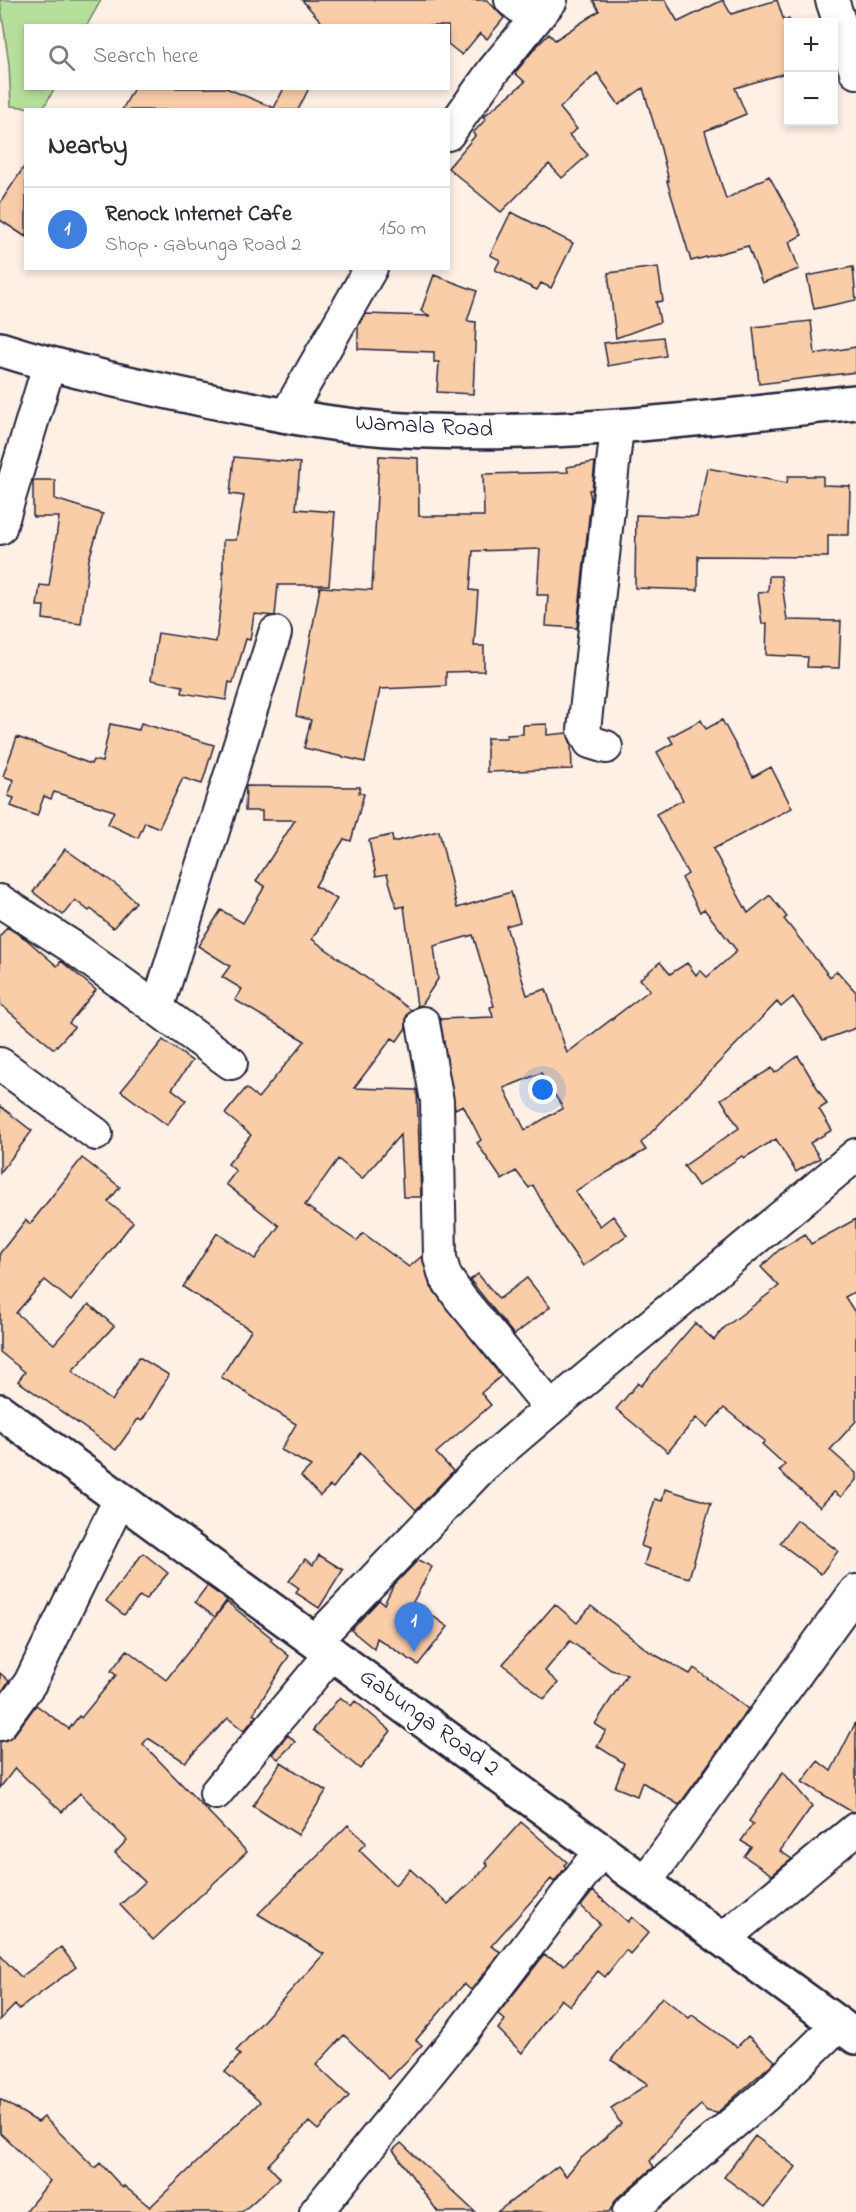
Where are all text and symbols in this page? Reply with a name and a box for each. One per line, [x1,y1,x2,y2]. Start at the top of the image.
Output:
map controls [784,18,838,126]
button: + [784,18,838,72]
search box [24,24,450,90]
icon: search [45,41,78,74]
text: Search here [93,41,198,73]
button: − [784,72,838,126]
text: Nearby [48,128,127,166]
text: Renock Internet Cafe [105,199,292,231]
text: 1 [64,215,71,244]
text: 150 m [379,215,426,244]
text: Shop · Gabunga Road 2 [105,231,301,260]
street label: Wamala Road [354,406,494,448]
your location [528,1075,557,1104]
pin: 1 [394,1602,434,1652]
street label: Gabunga Road 2 [352,1660,507,1786]

